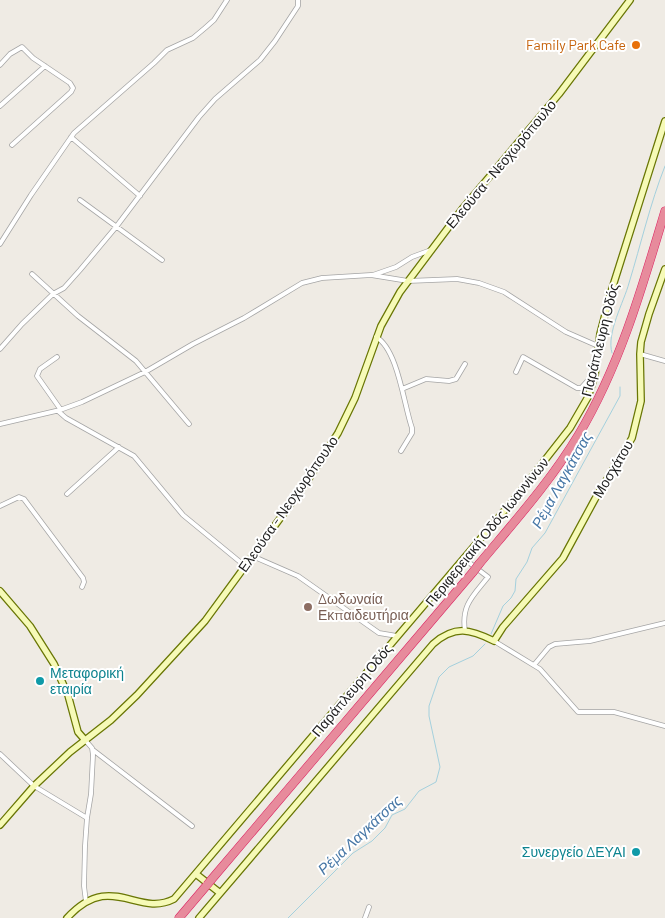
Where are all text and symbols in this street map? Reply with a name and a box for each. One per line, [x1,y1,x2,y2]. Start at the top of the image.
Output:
place label: Family Park Cafe [526,36,626,53]
marker: Family Park Cafe [630,39,642,51]
street label: Ελεούσα - Νεοχωρόπουλο [442,96,559,231]
street label: Παράπλευρη Οδός [577,281,622,398]
water label: Ρέμα Λαγκάτσας [527,427,596,531]
street label: Ελεούσα - Νεοχωρόπουλο [234,432,341,575]
street label: Μοσχάτου [589,437,636,501]
street label: Περιφερειακή Οδός Ιωαννίνων [421,454,552,610]
place label: Δωδωναία Εκπαιδευτήρια [318,590,409,623]
marker: Δωδωναία Εκπαιδευτήρια [302,601,314,613]
street label: Παράπλευρη Οδός [308,640,396,740]
place label: Μεταφορική εταιρία [50,664,124,697]
marker: Μεταφορική εταιρία [34,675,46,687]
water label: Ρέμα Λαγκάτσας [314,790,406,878]
place label: Συνεργείο ΔΕΥΑΙ [522,843,626,860]
marker: Συνεργείο ΔΕΥΑΙ [630,846,642,858]

